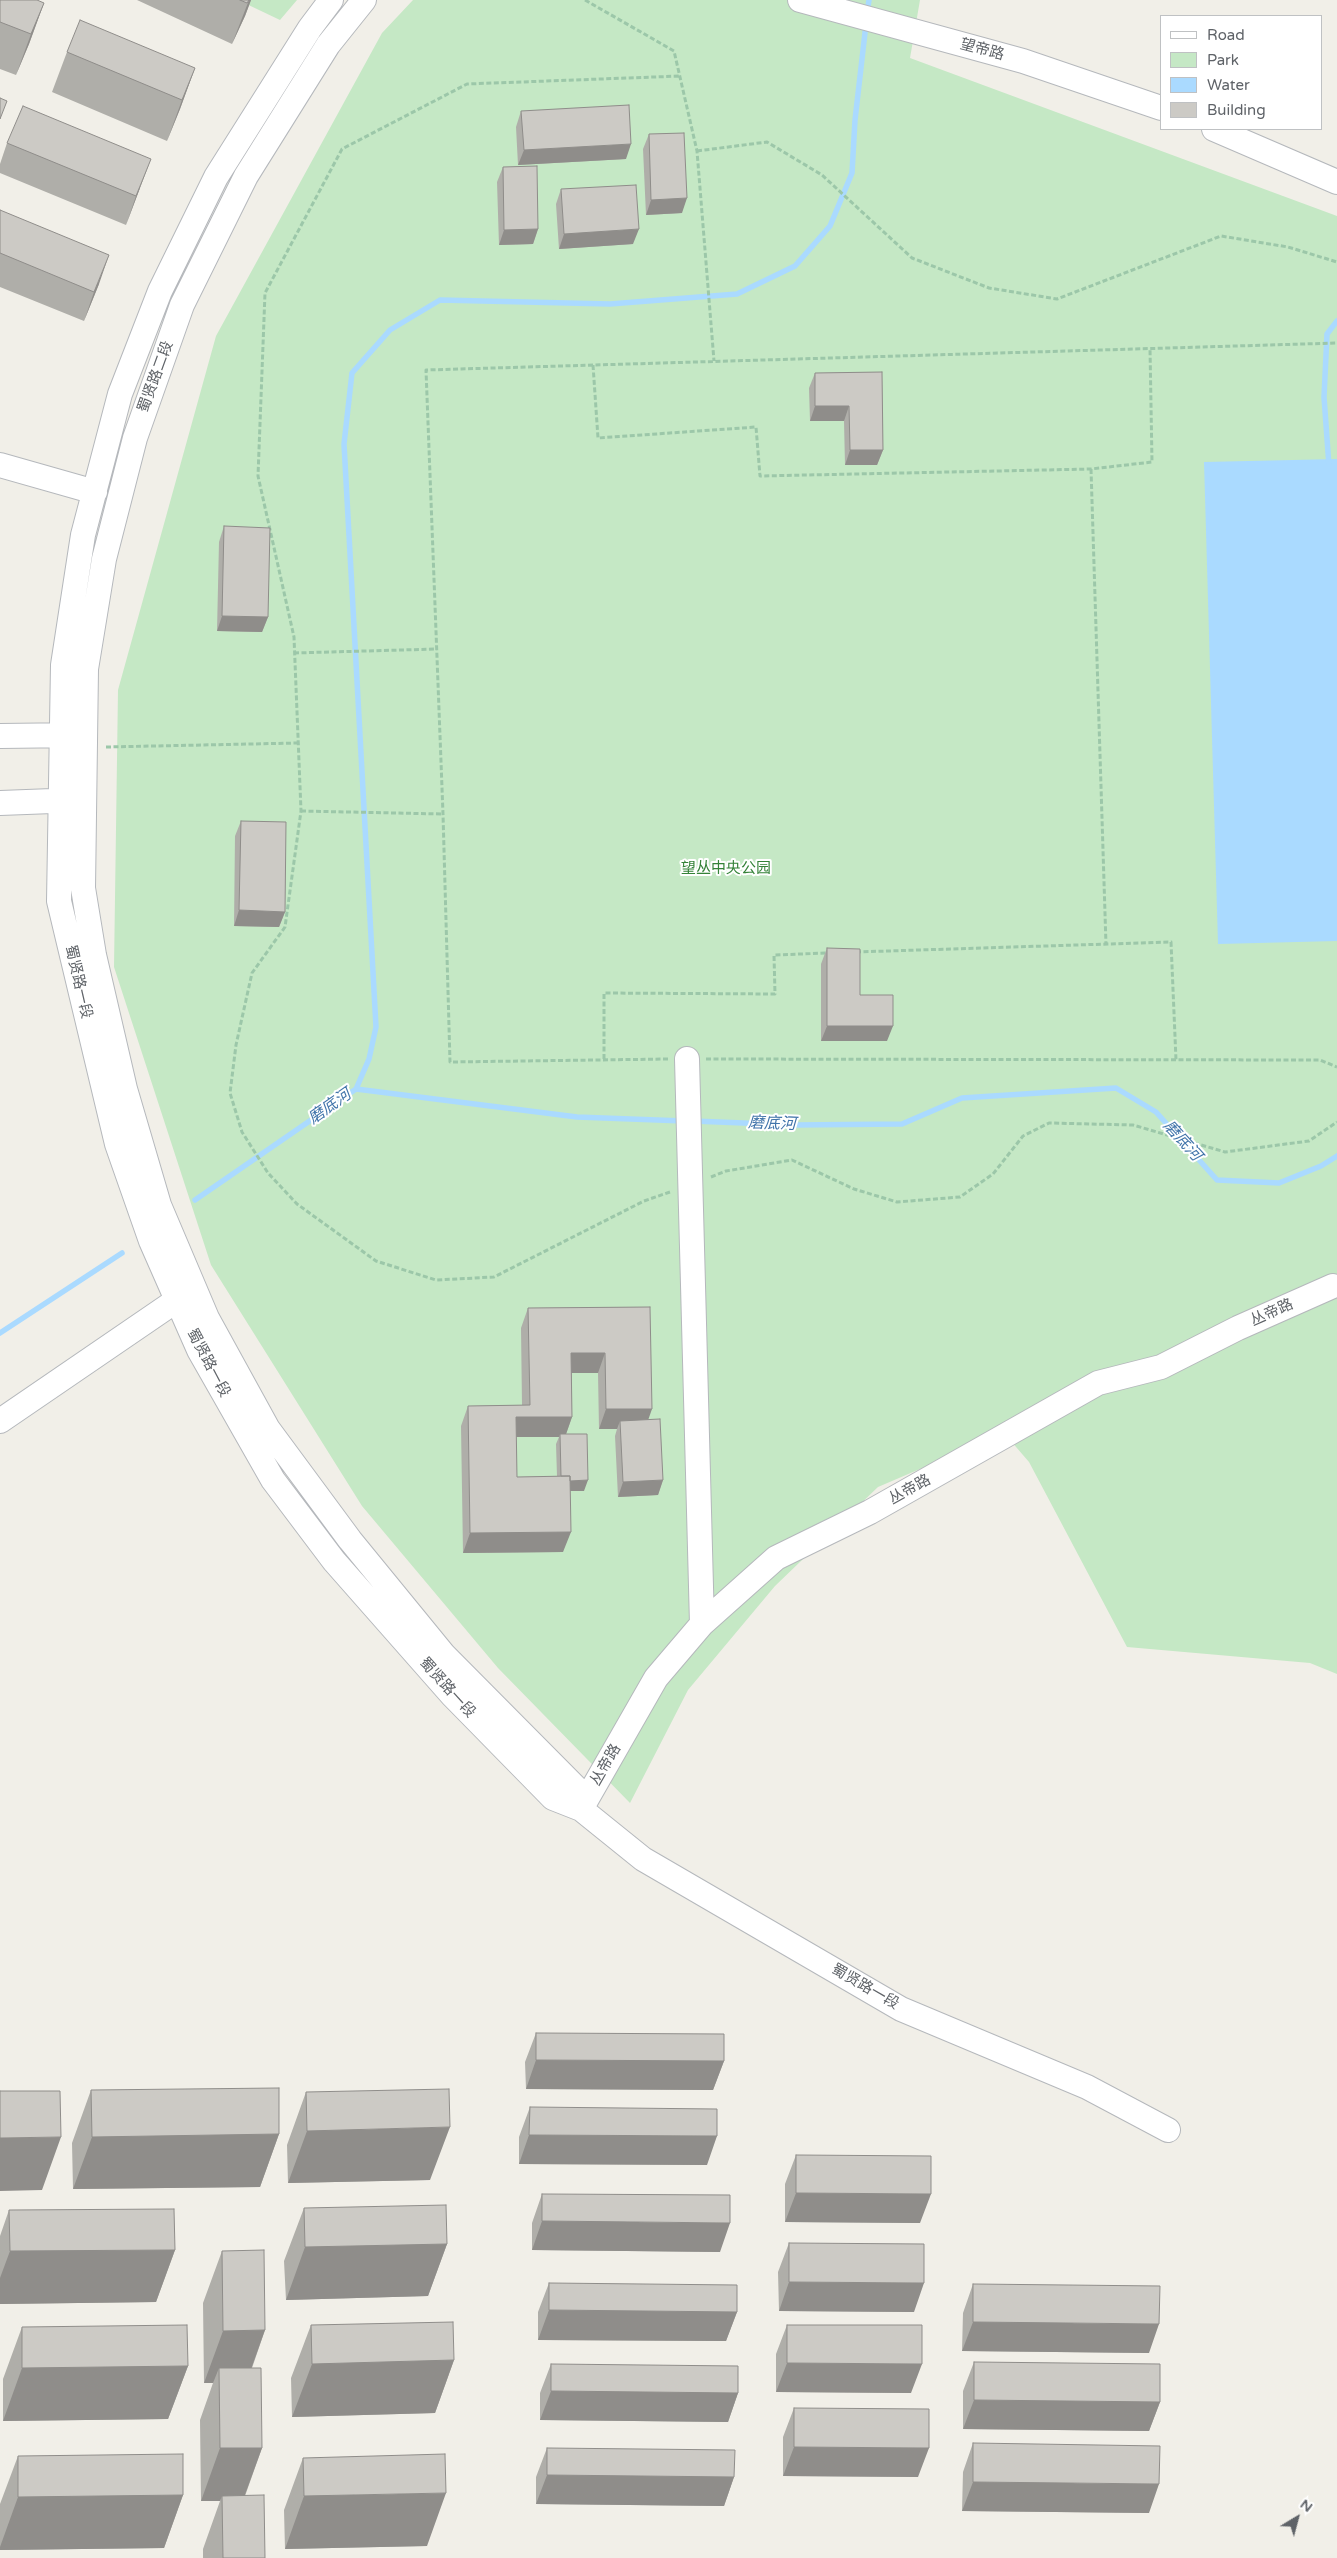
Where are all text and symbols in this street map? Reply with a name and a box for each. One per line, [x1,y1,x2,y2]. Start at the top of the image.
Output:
legend [1160,15,1322,130]
text: Road [1207,26,1245,44]
street label: 望帝路 [958,35,1006,65]
text: Park [1207,51,1239,69]
text: Water [1207,76,1250,94]
text: Building [1207,101,1266,119]
street label: 蜀贤路二段 [135,339,177,415]
park label: 望丛中央公园 [681,860,771,878]
street label: 蜀贤路一段 [61,943,95,1021]
water label: 磨底河 [305,1085,355,1129]
water label: 磨底河 [748,1114,796,1134]
water label: 磨底河 [1159,1117,1205,1165]
street label: 丛帝路 [1248,1296,1296,1330]
street label: 蜀贤路一段 [182,1326,234,1400]
street label: 丛帝路 [886,1471,934,1509]
street label: 蜀贤路一段 [415,1654,479,1722]
street label: 丛帝路 [587,1741,625,1789]
street label: 蜀贤路一段 [828,1960,902,2014]
north arrow [1272,2493,1322,2543]
text: N [1297,2495,1316,2516]

